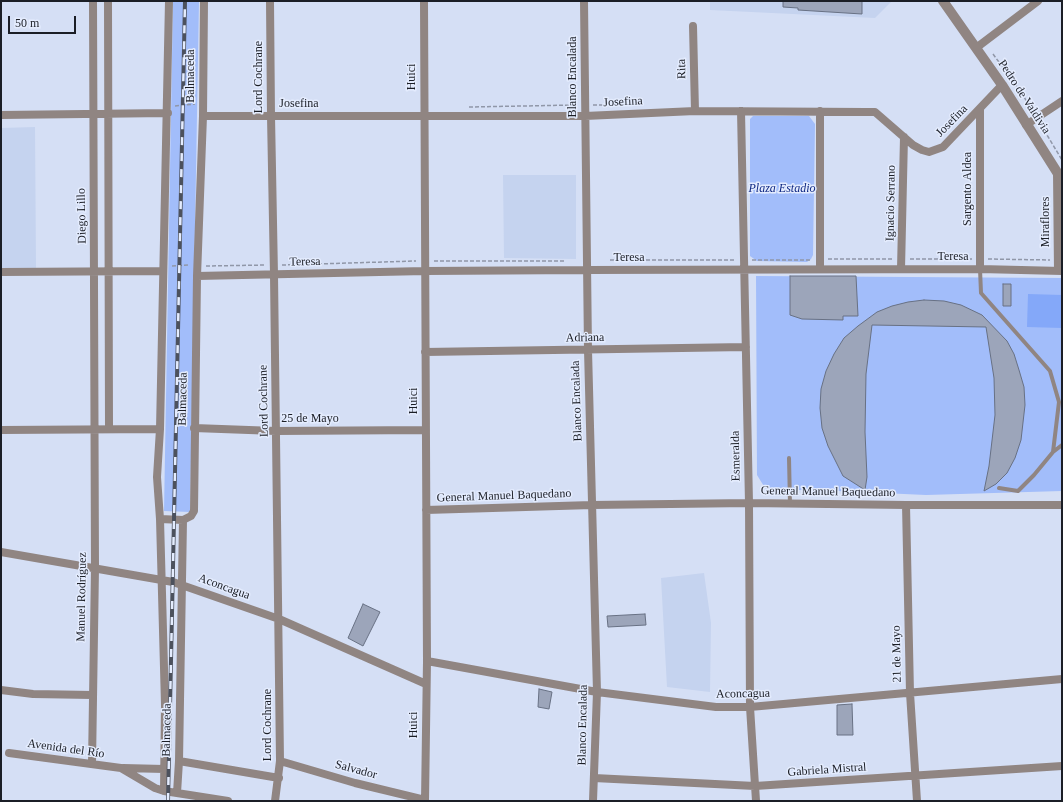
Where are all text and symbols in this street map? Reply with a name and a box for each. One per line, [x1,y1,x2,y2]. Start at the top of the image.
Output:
scale bar [10,8,78,34]
text: 50 m [15,16,39,30]
street label: Blanco Encalada [566,37,580,117]
street label: Lord Cochrane [252,41,266,113]
street label: Balmaceda [184,49,198,103]
street label: Pedro de Valdivia [995,57,1053,137]
street label: Rita [675,59,689,79]
street label: Huici [405,64,419,90]
street label: Josefina [603,94,643,110]
street label: Josefina [279,97,319,111]
street label: Josefina [933,102,971,140]
street label: Sargento Aldea [961,152,975,226]
street label: Ignacio Serrano [883,165,899,241]
park label: Plaza Estadio [748,182,816,196]
street label: Diego Lillo [74,188,90,244]
street label: Miraflores [1039,197,1053,247]
street label: Teresa [937,250,969,264]
street label: Teresa [613,251,645,265]
street label: Teresa [289,255,321,269]
street label: Adriana [566,330,604,346]
street label: Blanco Encalada [568,360,586,442]
street label: Lord Cochrane [256,365,272,437]
street label: Balmaceda [175,372,191,426]
street label: Huici [407,388,421,414]
street label: 25 de Mayo [281,412,339,426]
street label: Esmeralda [728,431,744,481]
street label: General Manuel Baquedano [761,484,895,500]
street label: General Manuel Baquedano [436,486,572,506]
street label: Manuel Rodríguez [74,552,90,642]
street label: Aconcagua [196,571,252,603]
street label: 21 de Mayo [889,625,905,683]
street label: Blanco Encalada [575,684,591,766]
street label: Aconcagua [716,686,770,702]
street label: Lord Cochrane [261,689,275,761]
street label: Balmaceda [159,703,175,757]
street label: Huici [407,712,421,738]
street label: Avenida del Río [26,736,106,762]
street label: Salvador [334,758,378,782]
street label: Gabriela Mistral [787,760,867,780]

